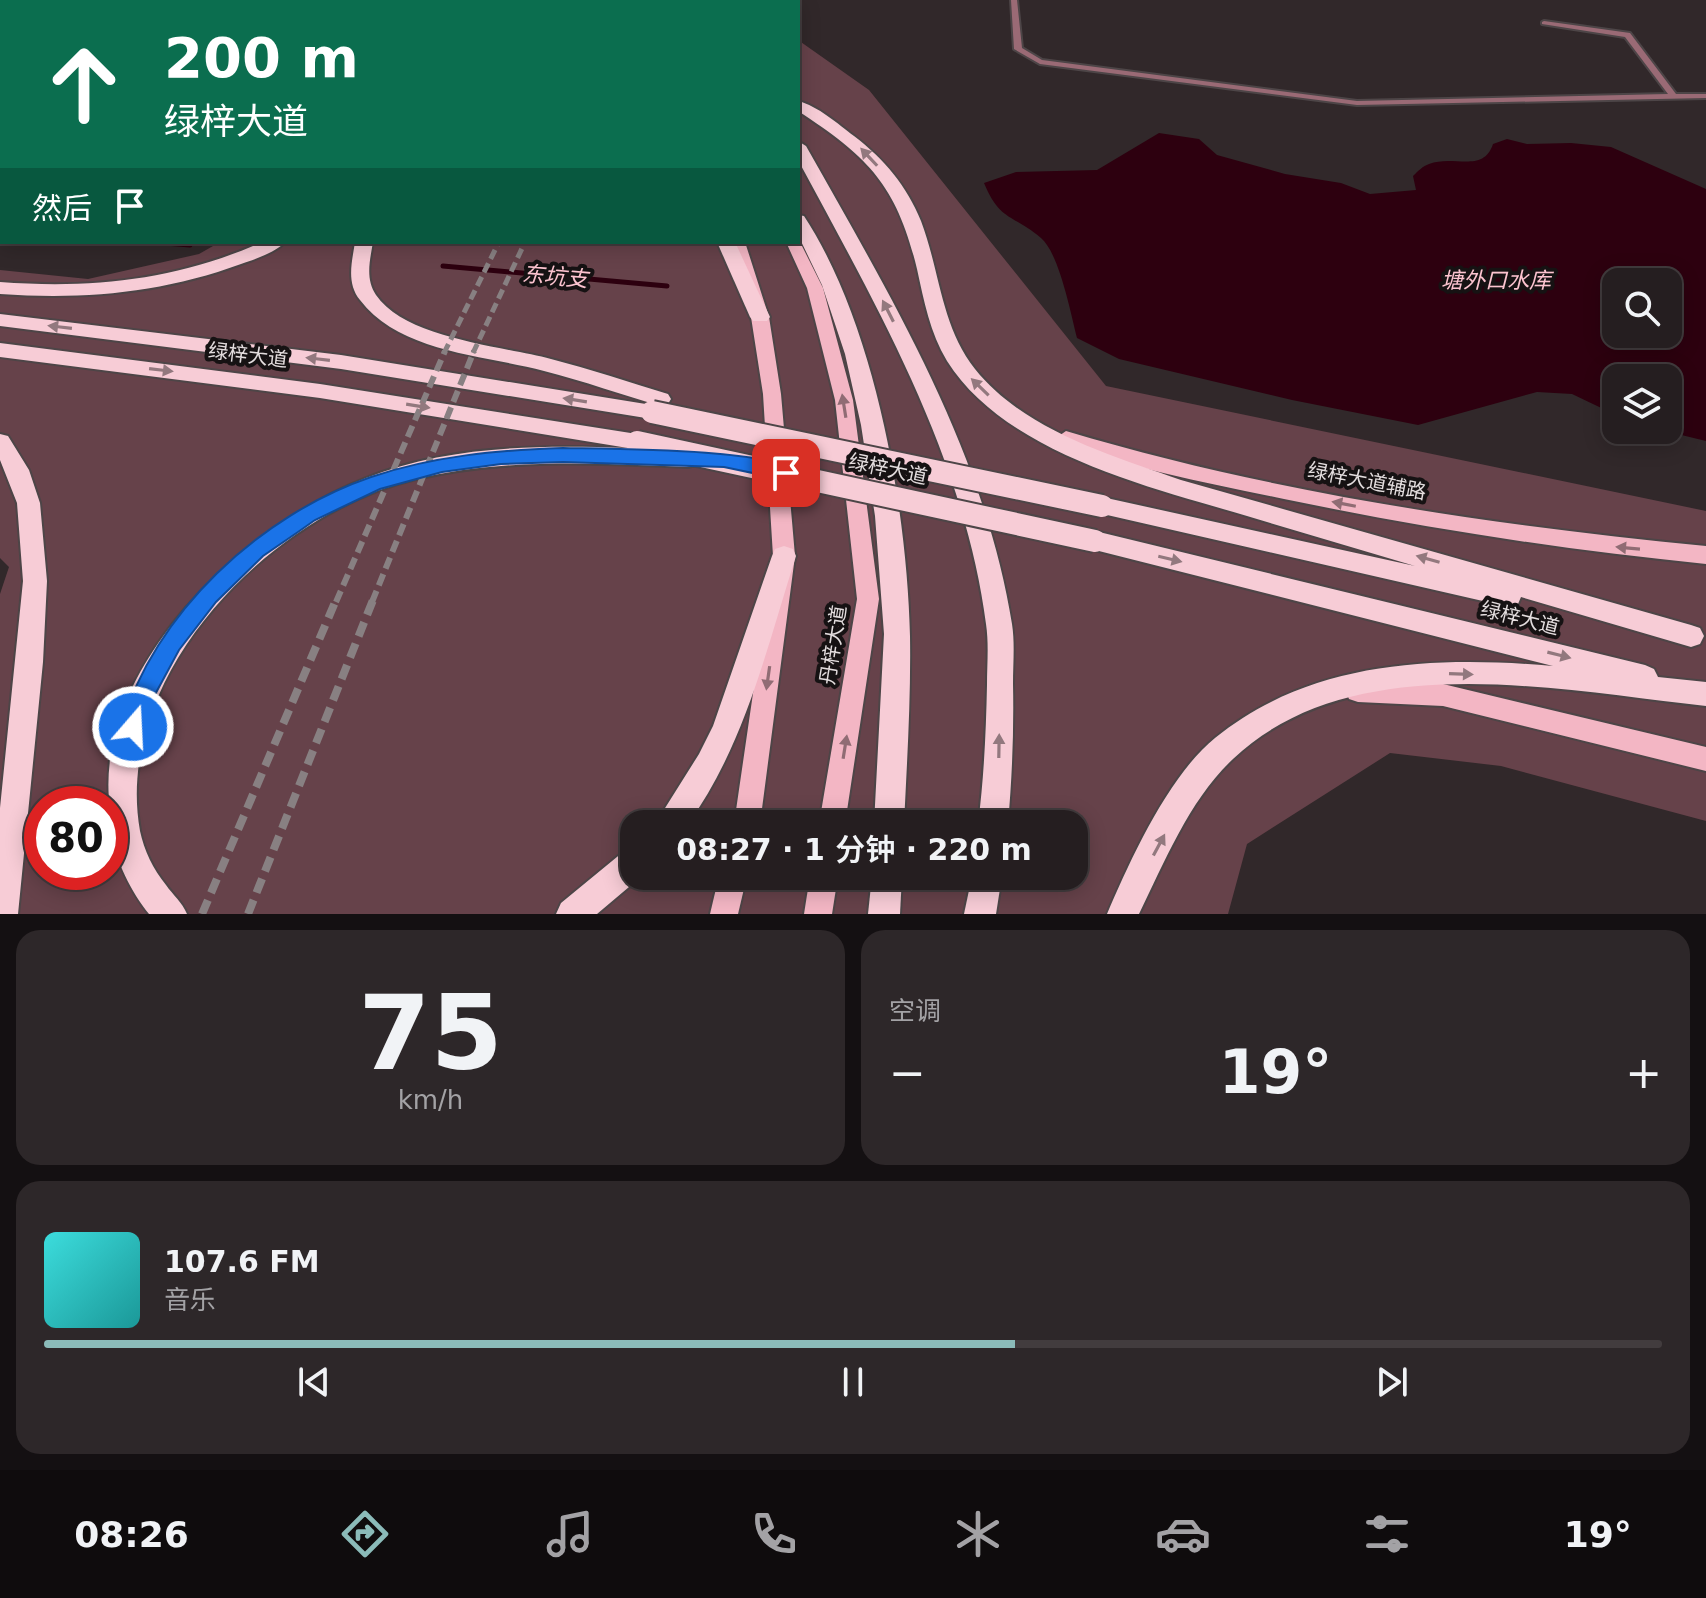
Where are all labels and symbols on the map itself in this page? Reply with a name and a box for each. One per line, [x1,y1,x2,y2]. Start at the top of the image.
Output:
one-way arrow [861,148,879,167]
water label: 东坑支 [521,261,592,292]
water label: 塘外口水库 [1441,268,1555,293]
one-way arrow [881,299,894,322]
one-way arrow [47,321,72,334]
street label: 绿梓大道 [207,338,289,372]
one-way arrow [305,352,330,365]
one-way arrow [149,364,174,377]
one-way arrow [971,378,990,397]
one-way arrow [562,393,587,406]
one-way arrow [837,394,850,419]
one-way arrow [406,401,431,413]
pin [752,439,820,507]
street label: 绿梓大道 [846,449,930,489]
street label: 绿梓大道辅路 [1306,458,1428,504]
one-way arrow [1331,497,1356,509]
one-way arrow [1615,541,1640,554]
one-way arrow [1416,552,1440,565]
one-way arrow [1158,554,1183,566]
street label: 绿梓大道 [1478,597,1562,639]
street label: 丹梓大道 [815,604,851,686]
one-way arrow [1546,649,1571,661]
one-way arrow [761,666,774,691]
one-way arrow [1449,667,1474,680]
position arrow [91,685,175,769]
one-way arrow [993,733,1006,758]
one-way arrow [839,734,851,759]
speed limit sign: 80 [24,786,128,890]
one-way arrow [1152,833,1166,856]

